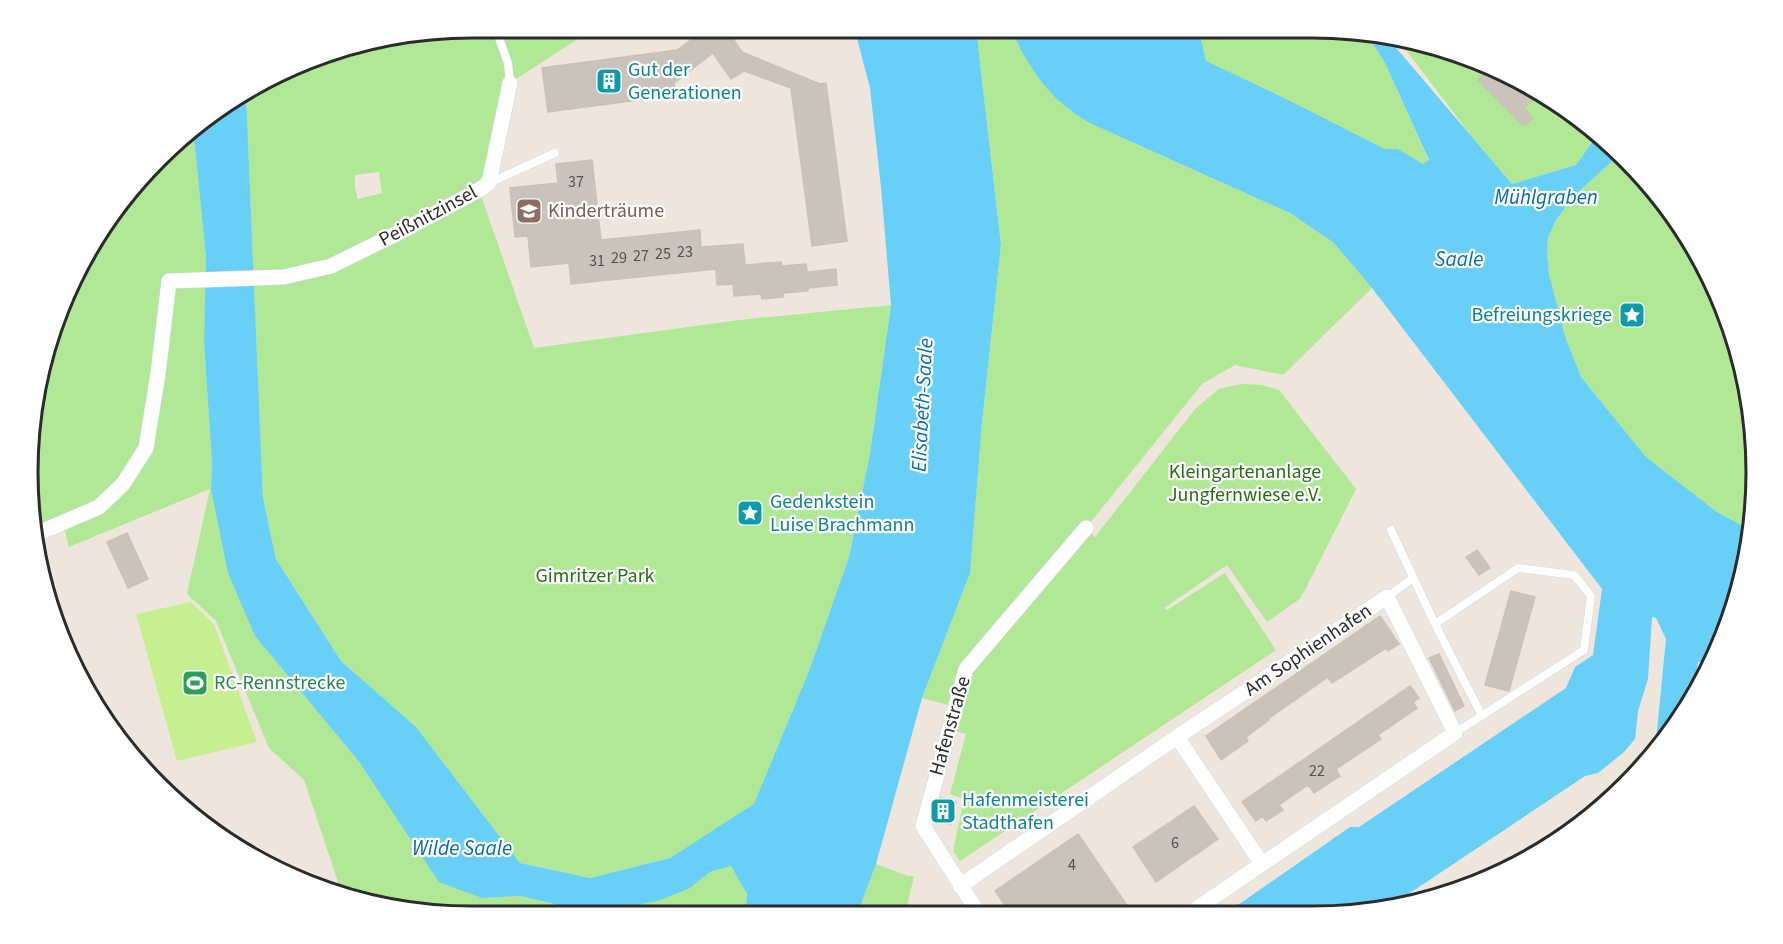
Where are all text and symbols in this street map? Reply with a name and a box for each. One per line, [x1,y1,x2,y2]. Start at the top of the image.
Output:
place label: Gut der Generationen [628,56,742,107]
building icon: Gut der Generationen [594,66,624,96]
house number: 37 [568,171,584,193]
street label: Peißnitzinsel [374,178,482,254]
water label: Mühlgraben [1494,182,1598,212]
school or university icon: Kinderträume [514,196,544,226]
place label: Kinderträume [548,197,664,225]
house number: 23 [677,241,693,263]
house number: 25 [655,243,671,265]
water label: Saale [1435,244,1483,274]
house number: 27 [633,245,649,267]
house number: 29 [611,247,627,269]
house number: 31 [589,250,605,272]
place icon: Befreiungskriege [1617,300,1647,330]
place label: Befreiungskriege [1471,301,1612,329]
water label: Elisabeth-Saale [904,337,940,473]
park label: Kleingartenanlage Jungfernwiese e.V. [1168,458,1322,509]
place label: Gedenkstein Luise Brachmann [770,488,914,539]
place icon: Gedenkstein Luise Brachmann [735,498,765,528]
park label: Gimritzer Park [535,562,655,590]
street label: Am Sophienhafen [1239,597,1377,703]
sports icon: RC-Rennstrecke [180,668,210,698]
place label: RC-Rennstrecke [214,669,346,697]
street label: Hafenstraße [922,673,978,779]
house number: 22 [1309,760,1325,782]
place label: Hafenmeisterei Stadthafen [962,786,1089,837]
building icon: Hafenmeisterei Stadthafen [928,796,958,826]
house number: 6 [1171,832,1179,854]
water label: Wilde Saale [412,833,512,863]
house number: 4 [1068,854,1076,876]

